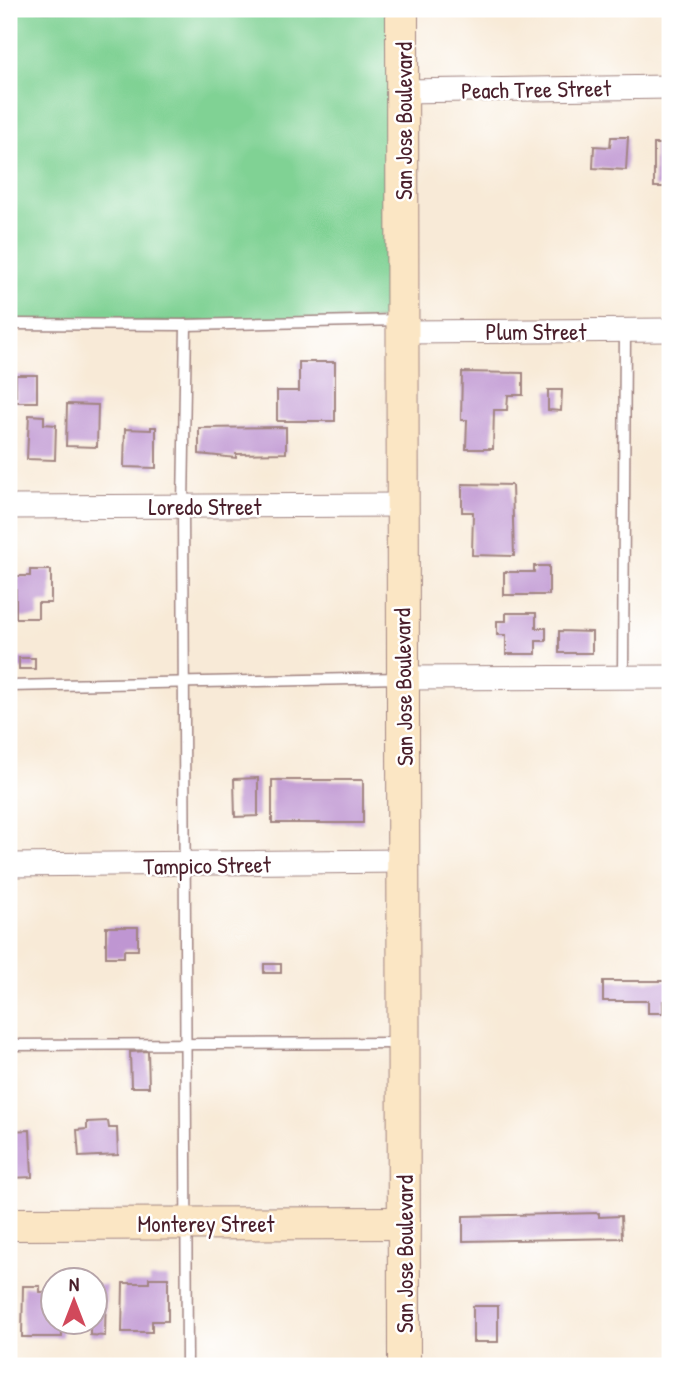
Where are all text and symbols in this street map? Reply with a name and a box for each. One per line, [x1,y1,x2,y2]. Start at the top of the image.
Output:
street label: San Jose Boulevard [388,42,419,200]
street label: Peach Tree Street [461,72,612,106]
street label: Plum Street [486,316,588,347]
street label: Loredo Street [149,491,263,522]
street label: San Jose Boulevard [386,608,420,766]
street label: Tampico Street [143,848,272,882]
street label: San Jose Boulevard [389,1175,420,1333]
street label: Monterey Street [138,1208,276,1239]
north arrow [38,1266,108,1336]
text: N [69,1271,79,1297]

